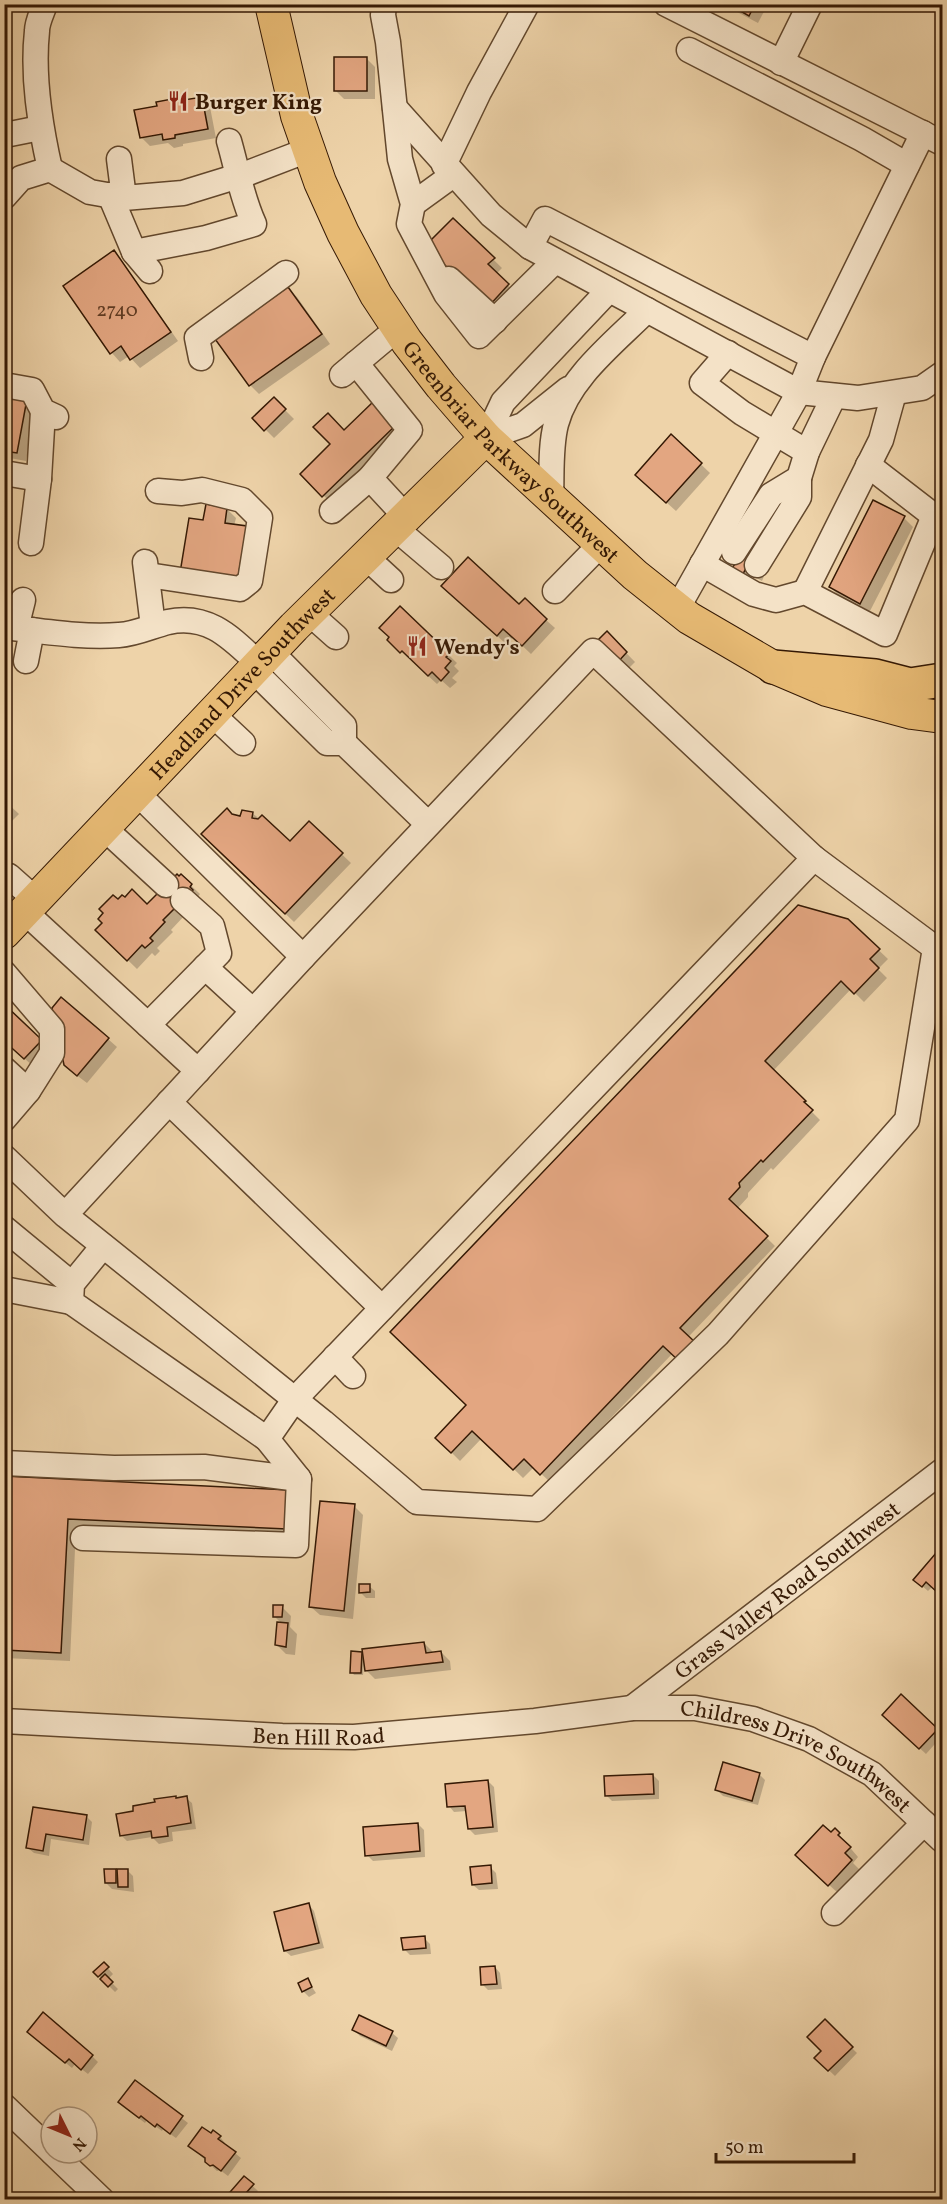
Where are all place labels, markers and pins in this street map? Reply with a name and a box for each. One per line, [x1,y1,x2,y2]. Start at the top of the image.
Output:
place label: Burger King [195,88,322,119]
restaurant icon: Burger King [166,89,190,113]
place label: Wendy's [434,633,520,664]
restaurant icon: Wendy's [405,634,429,658]

